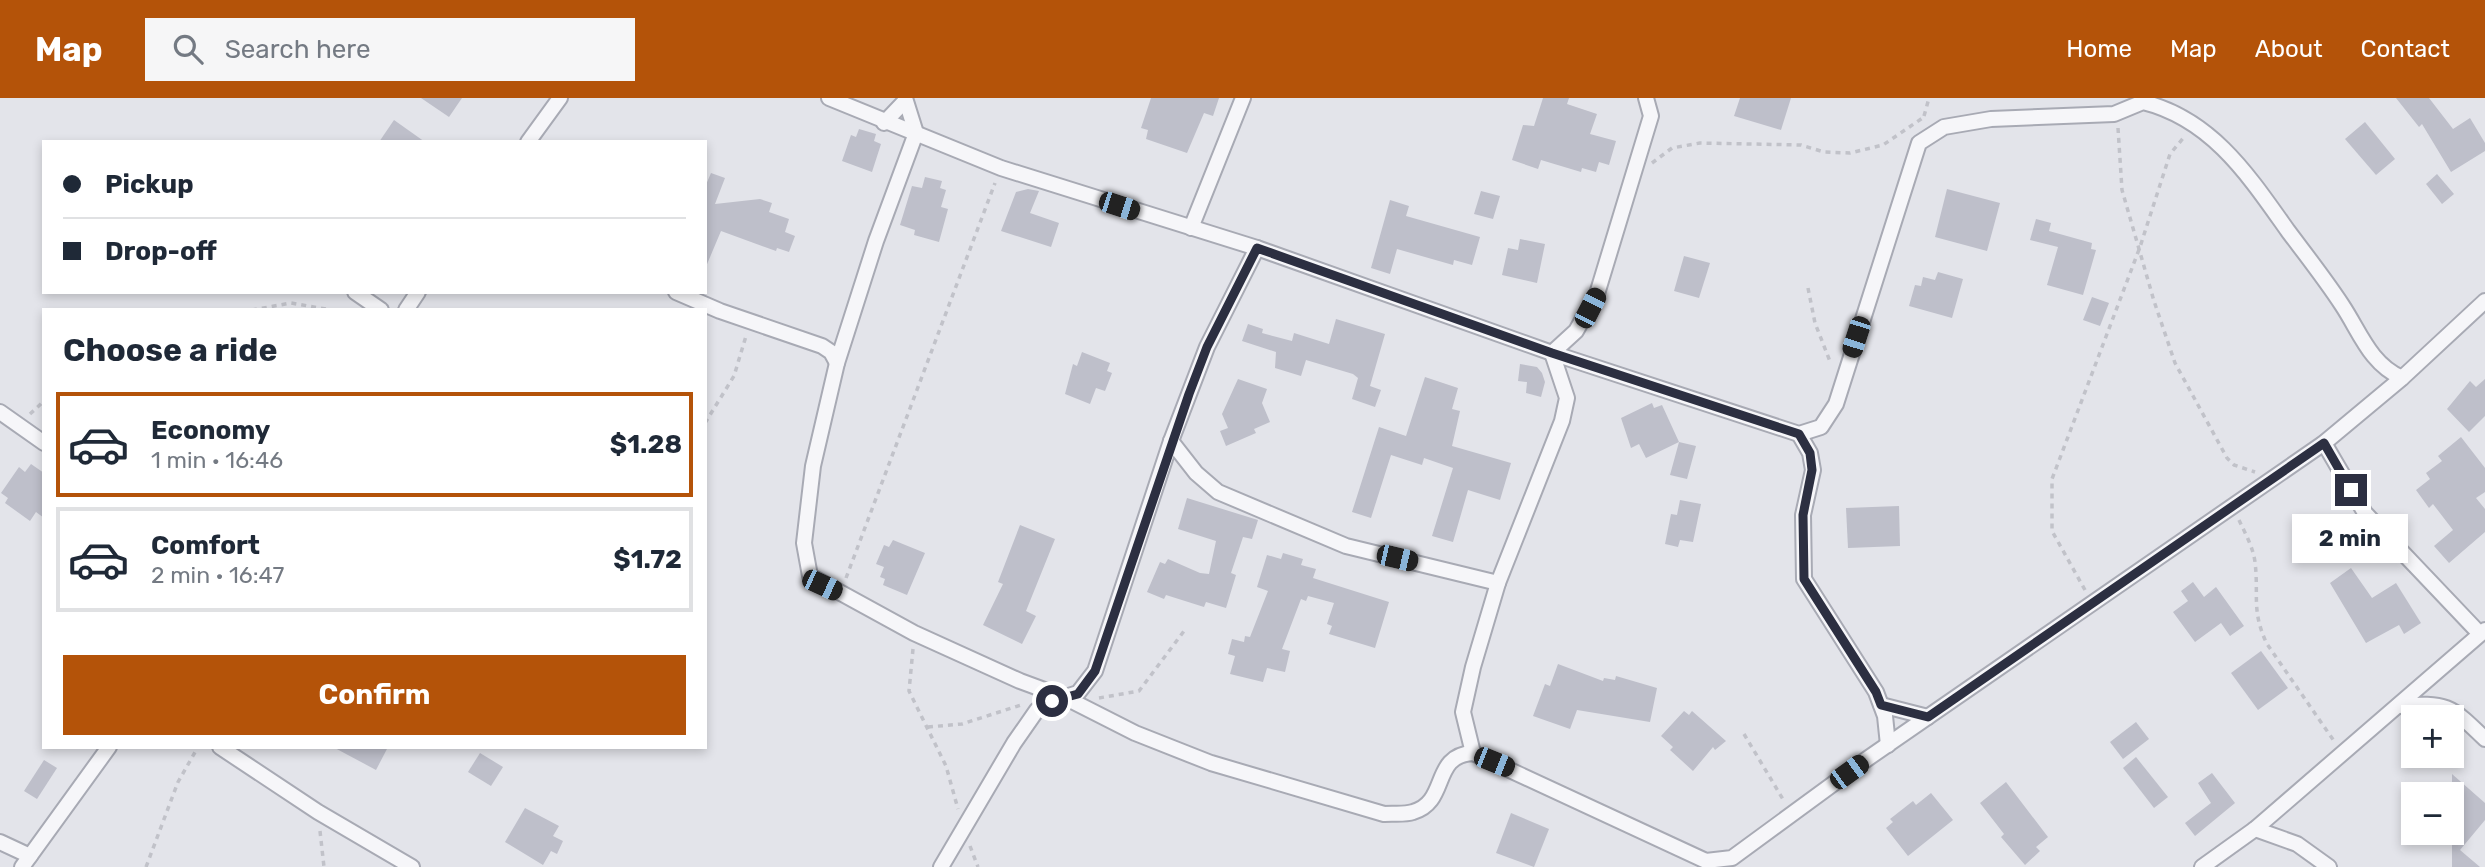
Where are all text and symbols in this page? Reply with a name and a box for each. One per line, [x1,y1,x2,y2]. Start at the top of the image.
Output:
search box [145,18,635,81]
text: Map [35,30,103,69]
icon: search [169,30,207,68]
text: Search here [225,34,370,65]
text: Home [2066,35,2132,63]
text: Map [2170,35,2217,63]
text: About [2255,35,2323,63]
text: Contact [2361,35,2450,63]
text: Pickup [105,169,194,200]
car [1096,190,1143,222]
text: Drop-off [105,236,217,267]
car [1572,285,1609,331]
car [1840,314,1873,360]
text: Choose a ride [63,331,277,369]
icon: car [67,413,130,476]
text: Economy [151,415,270,446]
text: $1.28 [610,429,682,460]
text: 1 min · 16:46 [151,446,283,474]
route end [2335,474,2367,506]
callout: 2 min [2293,514,2409,564]
text: 2 min [2319,524,2381,552]
icon: car [67,528,130,591]
text: Comfort [151,530,260,561]
car [1375,543,1420,573]
text: $1.72 [613,544,682,575]
text: 2 min · 16:47 [151,561,284,589]
car [799,567,846,603]
button: Confirm [63,655,686,735]
route start [1036,685,1068,717]
map controls [2401,705,2464,845]
button: + [2401,705,2464,768]
car [1471,744,1518,780]
car [1826,751,1873,793]
button: − [2401,782,2464,845]

